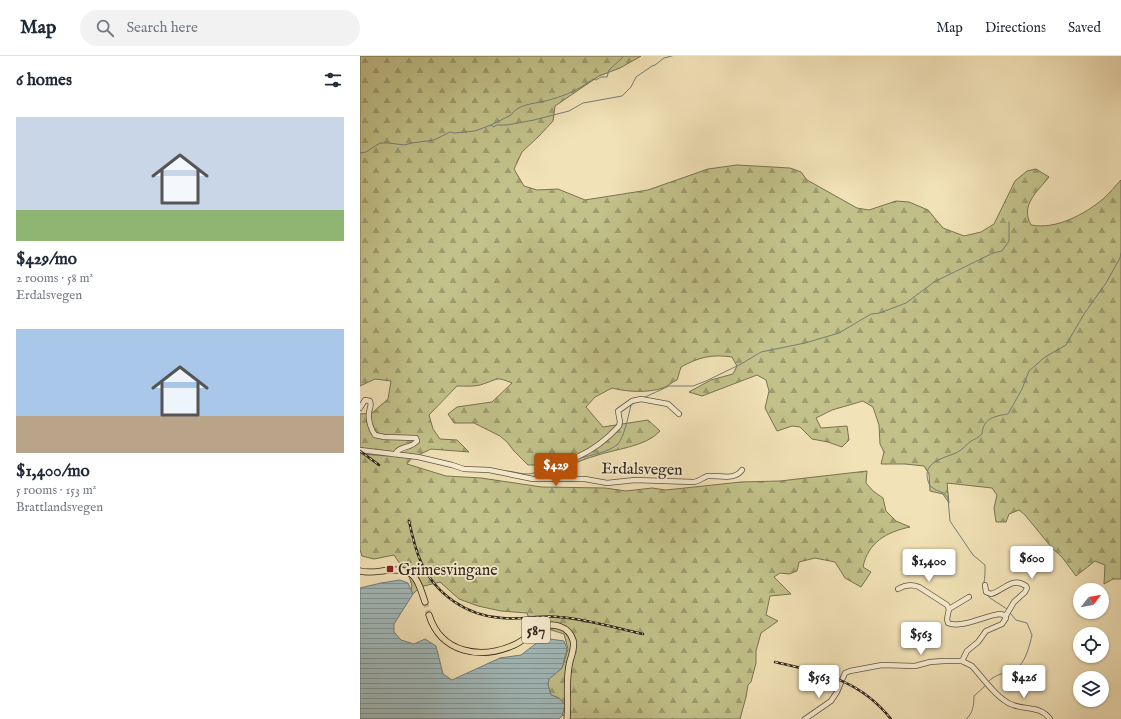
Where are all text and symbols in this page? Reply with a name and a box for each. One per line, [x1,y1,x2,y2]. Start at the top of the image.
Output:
search box [80,10,360,46]
text: Map [20,16,56,40]
icon: search [94,17,116,39]
text: Search here [126,18,198,37]
text: Map [936,19,963,37]
text: Directions [985,19,1046,37]
text: Saved [1068,19,1101,37]
icon: filters [322,69,344,91]
text: 6 homes [16,70,72,91]
icon: home [144,143,216,215]
text: $429/mo [16,249,77,270]
text: 2 rooms · 58 m² [16,270,93,287]
text: Erdalsvegen [16,287,82,304]
icon: home [144,355,216,427]
pin: $429 [532,453,580,487]
text: $429 [543,457,569,474]
street label: Erdalsvegen [601,459,683,481]
text: $1,400/mo [16,461,90,482]
text: 5 rooms · 153 m² [16,482,96,499]
text: Brattlandsvegen [16,499,103,516]
pin: $600 [1008,546,1056,580]
pin: $1,400 [896,549,962,583]
text: $600 [1019,550,1045,567]
text: $1,400 [912,553,946,570]
place label: Grimesvingane [398,561,498,581]
marker: Grimesvingane [385,564,395,574]
north arrow [1073,583,1109,619]
map controls [1073,583,1109,707]
road number: 587 [522,617,550,643]
pin: $563 [897,622,945,656]
text: $563 [910,626,932,643]
button: locate [1073,627,1109,663]
pin: $563 [795,665,843,699]
pin: $426 [1000,665,1048,699]
text: $563 [808,669,830,686]
text: $426 [1011,669,1037,686]
button: layers [1073,671,1109,707]

